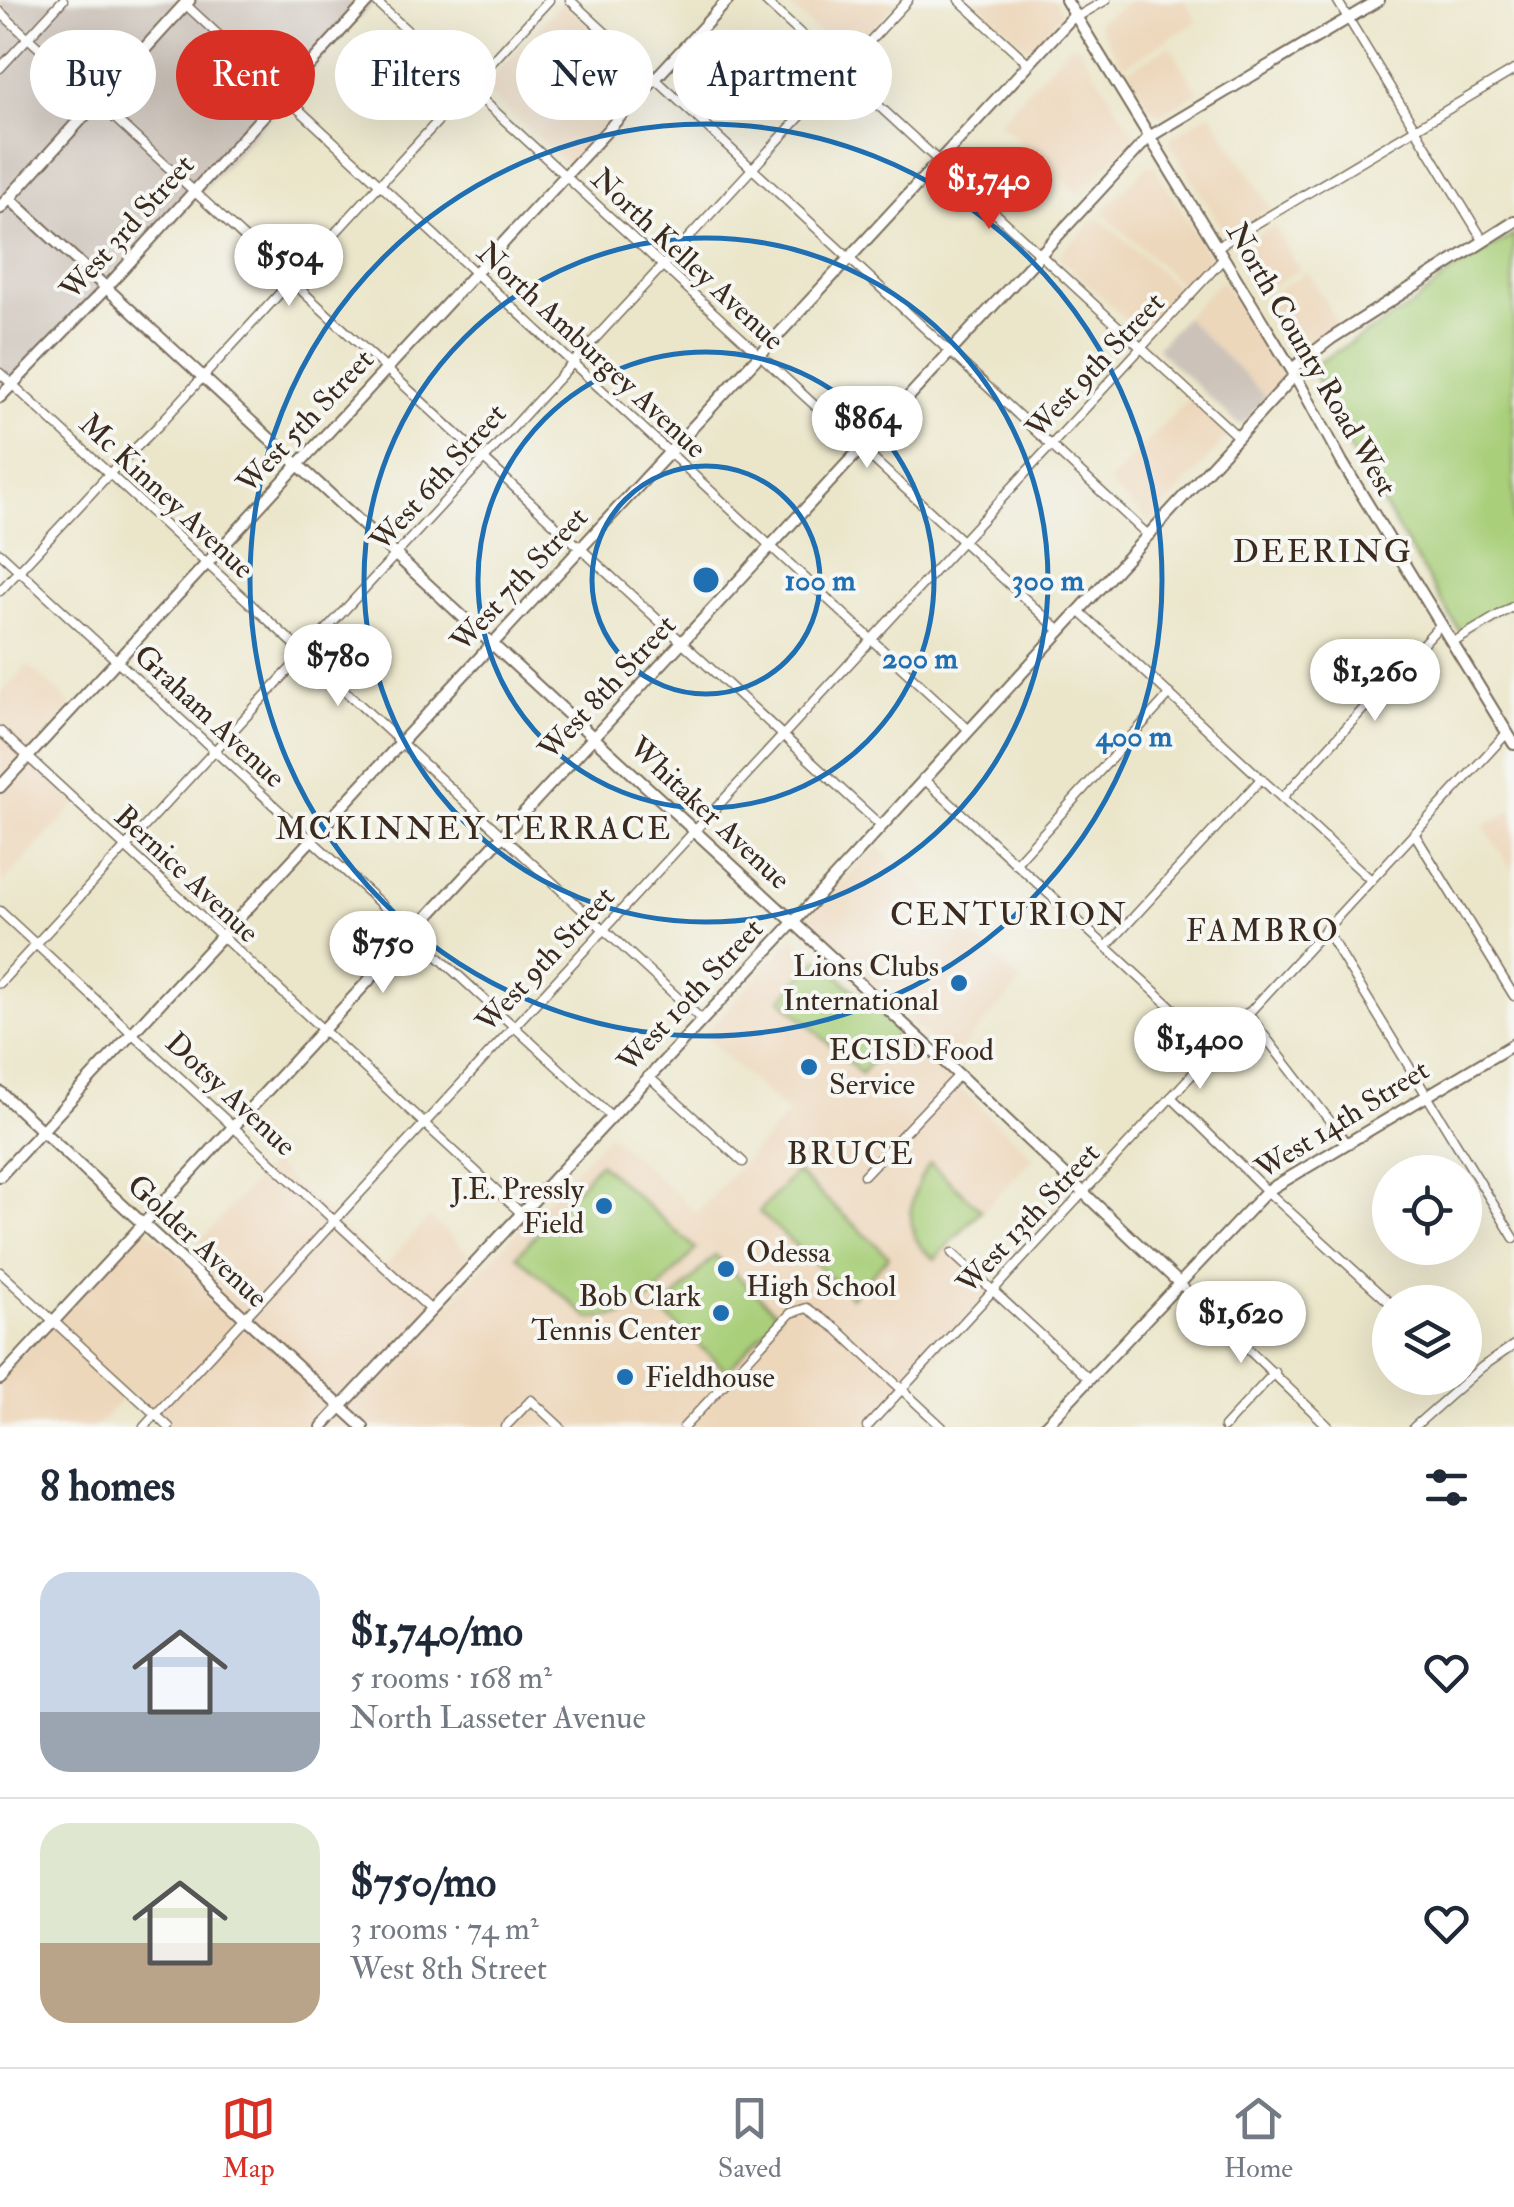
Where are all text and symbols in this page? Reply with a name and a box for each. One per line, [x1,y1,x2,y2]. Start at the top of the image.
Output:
chip: Buy [30,30,156,120]
chip: Rent [176,30,315,120]
chip: Filters [335,30,496,120]
chip: New [516,30,653,120]
chip: Apartment [673,30,892,120]
street label: West 3rd Street [52,147,202,308]
pin: $1,740 [908,147,1070,232]
text: $1,740 [947,159,1031,199]
street label: North Kelley Avenue [583,160,792,358]
street label: North County Road West [1218,216,1405,503]
pin: $504 [230,224,348,309]
street label: North Amburgey Avenue [469,234,714,466]
text: $504 [256,236,322,276]
street label: West 9th Street [1018,284,1173,447]
street label: West 5th Street [228,341,382,502]
pin: $864 [808,386,926,471]
street label: West 6th Street [362,396,514,560]
text: $864 [834,398,900,438]
street label: Mc Kinney Avenue [72,406,262,587]
street label: West 7th Street [442,499,596,660]
district label: DEERING [1233,532,1413,572]
centre of rings [688,562,724,598]
text: 100 m [785,562,856,599]
text: 300 m [1012,562,1085,599]
street label: West 8th Street [530,607,684,768]
pin: $780 [279,624,397,709]
text: $780 [306,636,370,676]
street label: Graham Avenue [126,637,293,796]
pin: $1,260 [1294,639,1456,724]
text: 200 m [882,640,958,677]
text: $1,260 [1332,651,1418,691]
text: 400 m [1095,718,1173,755]
street label: Whitaker Avenue [621,728,798,898]
street label: Bernice Avenue [107,798,267,951]
district label: MCKINNEY TERRACE [275,809,673,849]
street label: West 9th Street [468,878,623,1041]
district label: CENTURION [890,895,1128,935]
pin: $750 [324,911,442,996]
street label: West 10th Street [609,911,771,1081]
district label: FAMBRO [1186,911,1340,951]
text: $750 [352,923,415,963]
place label: Lions Clubs International [783,948,939,1019]
marker: Lions Clubs International [948,972,970,994]
pin: $1,400 [1119,1007,1281,1092]
text: $1,400 [1156,1019,1244,1059]
street label: Dotsy Avenue [158,1024,304,1164]
place label: ECISD Food Service [829,1032,994,1103]
street label: West 14th Street [1248,1051,1436,1188]
marker: ECISD Food Service [798,1056,820,1078]
district label: BRUCE [787,1134,915,1174]
street label: West 13th Street [948,1135,1108,1302]
map controls [1372,1155,1482,1395]
button: locate [1372,1155,1482,1265]
street label: Golder Avenue [120,1167,276,1316]
place label: J.E. Pressly Field [450,1171,585,1242]
marker: J.E. Pressly Field [593,1195,615,1217]
place label: Odessa High School [746,1234,897,1305]
marker: Odessa High School [715,1258,737,1280]
place label: Bob Clark Tennis Center [531,1278,701,1349]
pin: $1,620 [1160,1281,1322,1366]
button: layers [1372,1285,1482,1395]
text: $1,620 [1198,1293,1284,1333]
marker: Bob Clark Tennis Center [710,1302,732,1324]
place label: Fieldhouse [645,1359,775,1396]
marker: Fieldhouse [614,1366,636,1388]
icon: filters [1419,1460,1474,1515]
text: 8 homes [40,1461,175,1513]
text: $1,740/mo [350,1606,523,1658]
icon: home [120,1612,240,1732]
icon: heart [1419,1645,1474,1700]
text: 5 rooms · 168 m² [350,1658,552,1698]
text: North Lasseter Avenue [350,1698,646,1738]
text: $750/mo [350,1857,496,1909]
icon: home [120,1863,240,1983]
icon: heart [1419,1896,1474,1951]
text: 3 rooms · 74 m² [350,1909,539,1949]
text: West 8th Street [350,1949,547,1989]
tab: Map [221,2091,276,2186]
tab: Saved [718,2091,782,2186]
tab: Home [1224,2091,1293,2186]

